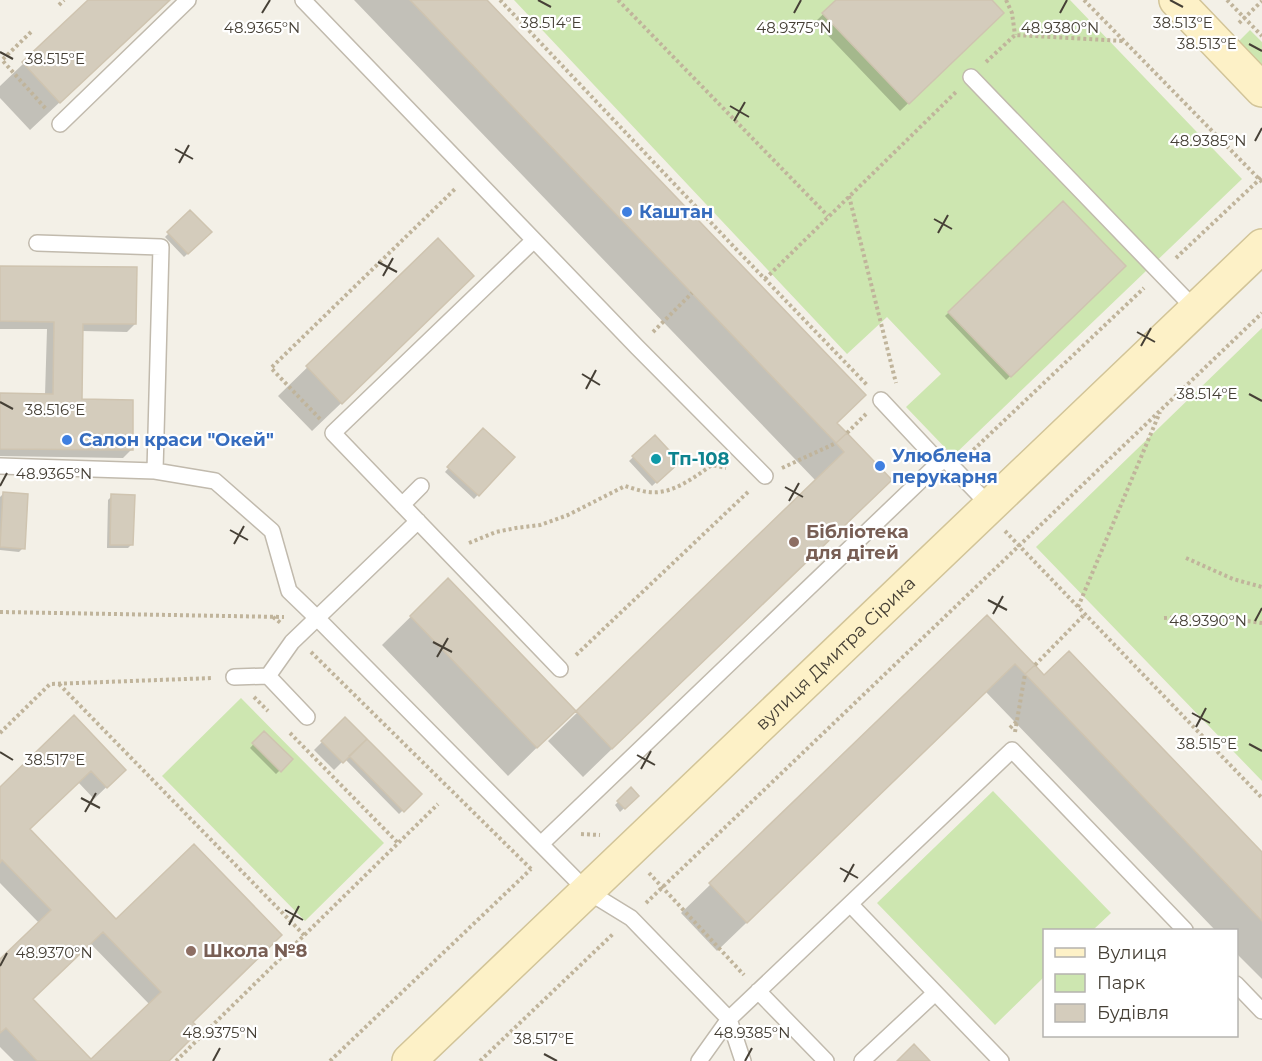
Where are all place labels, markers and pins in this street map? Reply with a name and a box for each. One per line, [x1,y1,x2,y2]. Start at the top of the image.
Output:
place label: Каштан [639,201,713,223]
marker: Каштан [620,205,634,219]
place label: Салон краси "Окей" [79,429,274,451]
marker: Салон краси "Окей" [60,433,74,447]
place label: Улюблена перукарня [892,445,998,488]
place label: Тп-108 [668,448,729,470]
marker: Тп-108 [649,452,663,466]
marker: Улюблена перукарня [873,459,887,473]
place label: Бібліотека для дітей [806,521,909,564]
marker: Бібліотека для дітей [787,535,801,549]
place label: Школа №8 [203,940,308,962]
marker: Школа №8 [184,944,198,958]

